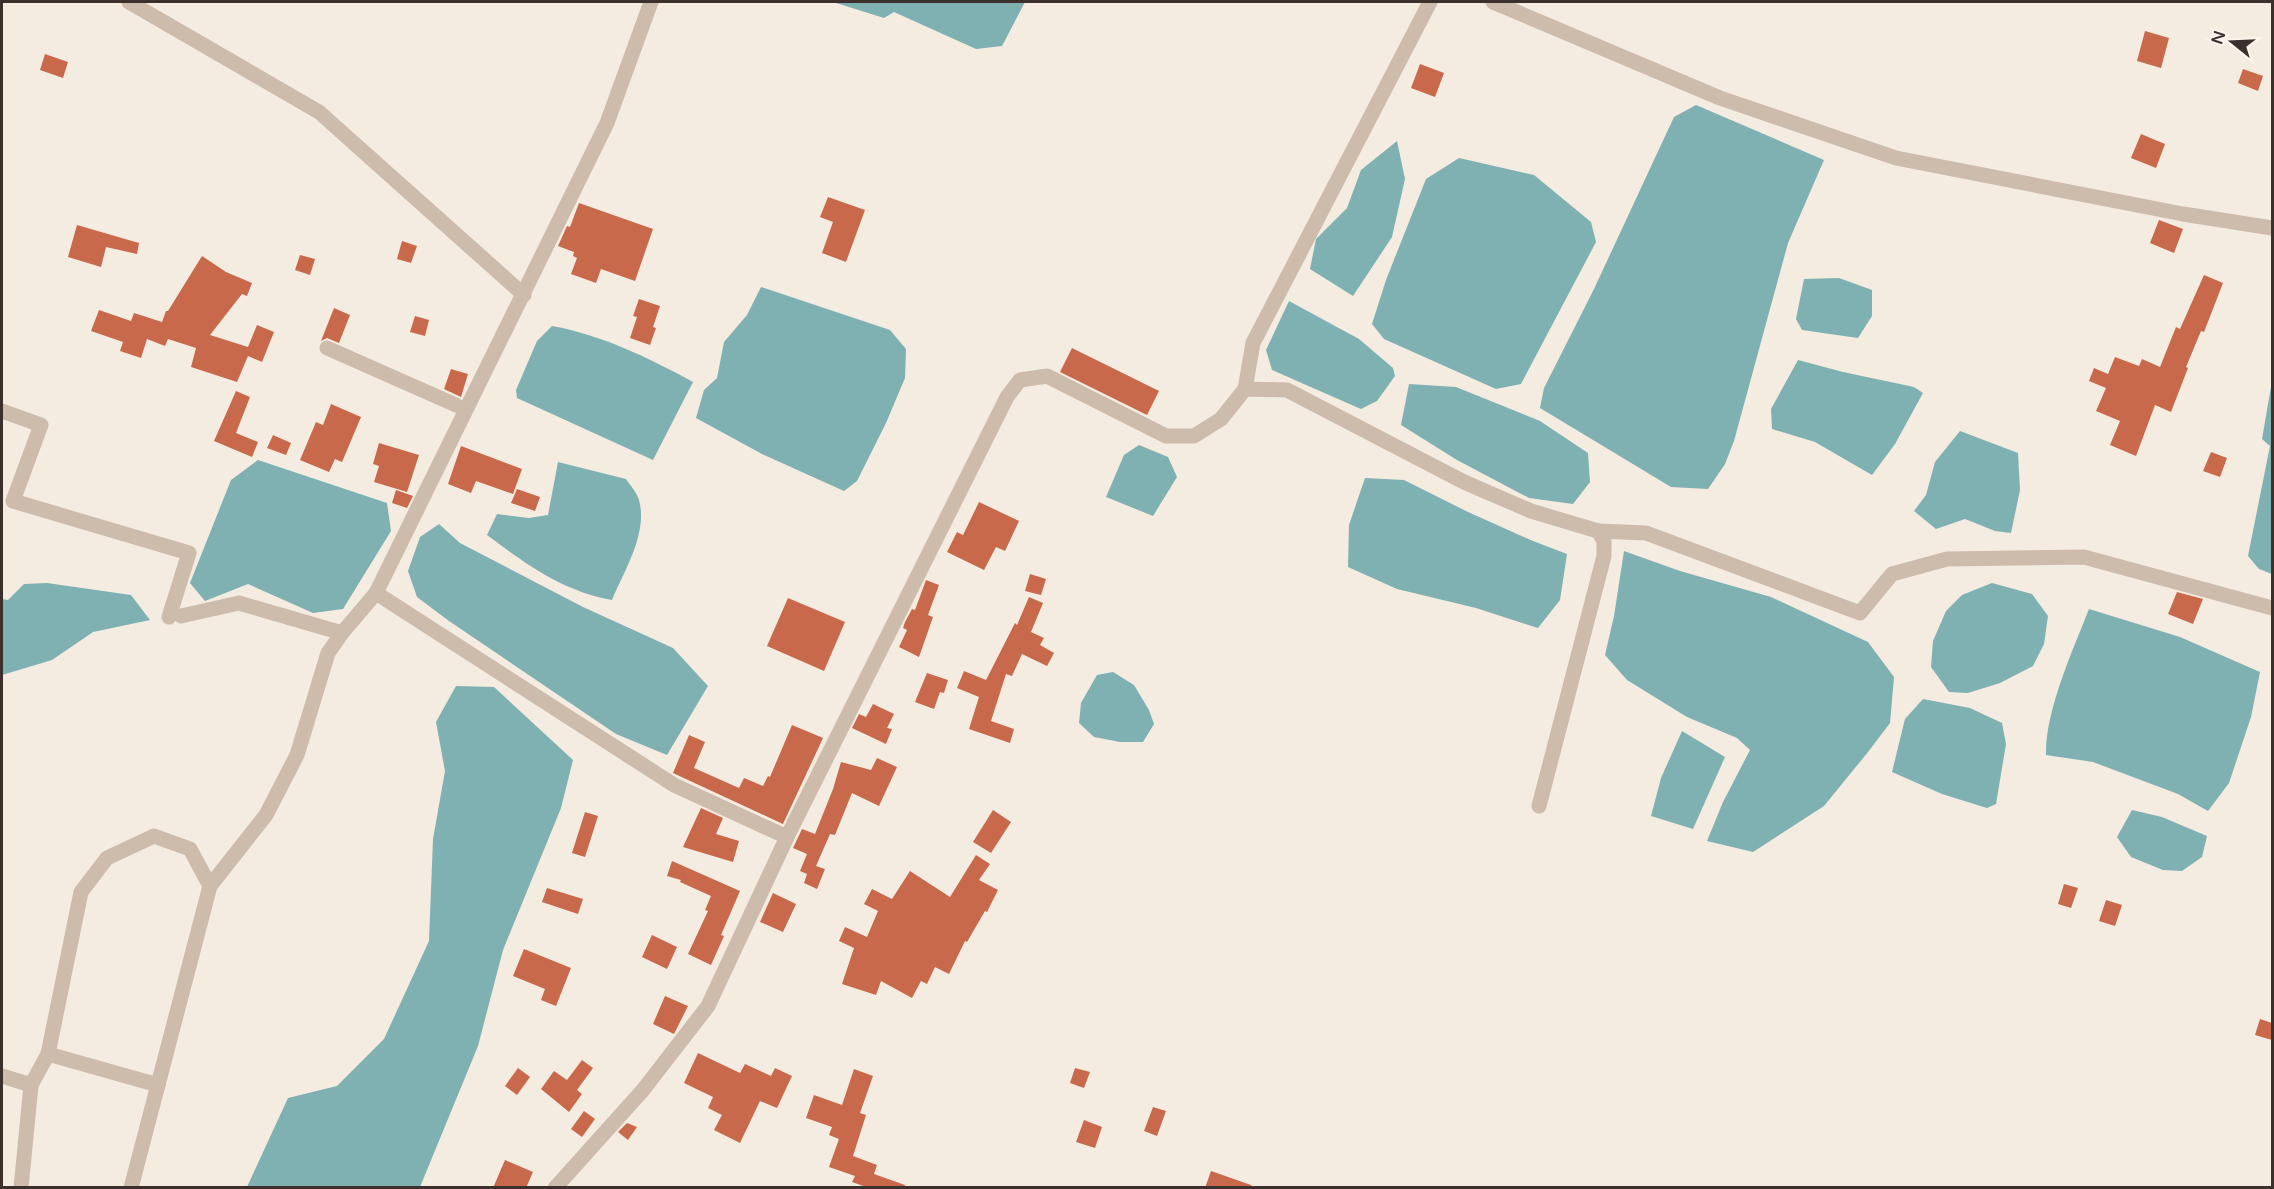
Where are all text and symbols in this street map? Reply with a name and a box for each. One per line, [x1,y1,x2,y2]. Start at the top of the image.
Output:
north arrow [2202,12,2262,72]
text: N [2207,28,2230,47]

